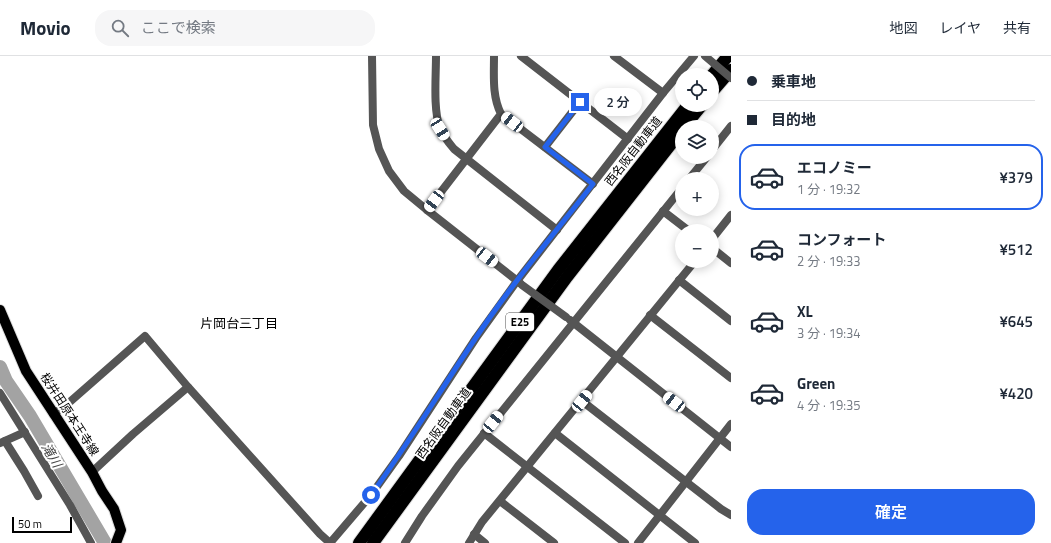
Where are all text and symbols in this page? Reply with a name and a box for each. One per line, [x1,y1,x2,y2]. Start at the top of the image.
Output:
search box [95,10,375,46]
text: Movio [20,13,71,42]
text: ここで検索 [141,16,216,39]
icon: search [109,17,131,39]
text: 地図 [889,17,917,38]
text: レイヤ [939,17,981,38]
text: 共有 [1003,17,1031,38]
map controls [675,68,719,268]
button: locate [675,68,719,112]
text: 乗車地 [771,70,816,93]
callout: 2 分 [594,88,642,116]
text: 2 分 [606,92,630,112]
route end [571,93,589,111]
text: 目的地 [771,108,816,131]
car [499,110,525,134]
street label: 西名阪自動車道 [600,112,666,190]
car [429,116,451,142]
button: layers [675,120,719,164]
text: エコノミー [797,156,872,179]
icon: car [749,159,785,195]
text: ¥379 [999,166,1033,189]
button: + [675,172,719,216]
text: 1 分 · 19:32 [797,179,861,199]
car [422,188,446,214]
button: − [675,224,719,268]
text: コンフォート [797,228,887,251]
icon: car [749,231,785,267]
text: ¥512 [999,238,1033,261]
car [474,245,500,269]
text: 2 分 · 19:33 [797,251,861,271]
text: XL [797,300,813,323]
icon: car [749,303,785,339]
text: ¥645 [999,310,1033,333]
district label: 片岡台三丁目 [200,313,278,333]
road number: E25 [506,313,534,331]
text: 3 分 · 19:34 [797,323,861,343]
street label: 桜井田原本王寺線 [36,369,104,459]
text: Green [797,372,835,395]
icon: car [749,375,785,411]
text: ¥420 [999,382,1033,405]
street label: 西名阪自動車道 [411,383,475,463]
car [570,388,594,414]
car [661,390,687,414]
text: 4 分 · 19:35 [797,395,861,415]
car [481,409,505,435]
water label: 滝川 [37,439,68,473]
route start [362,486,380,504]
button: 確定 [747,489,1035,535]
scale bar [12,515,72,534]
text: 50 m [18,516,42,532]

